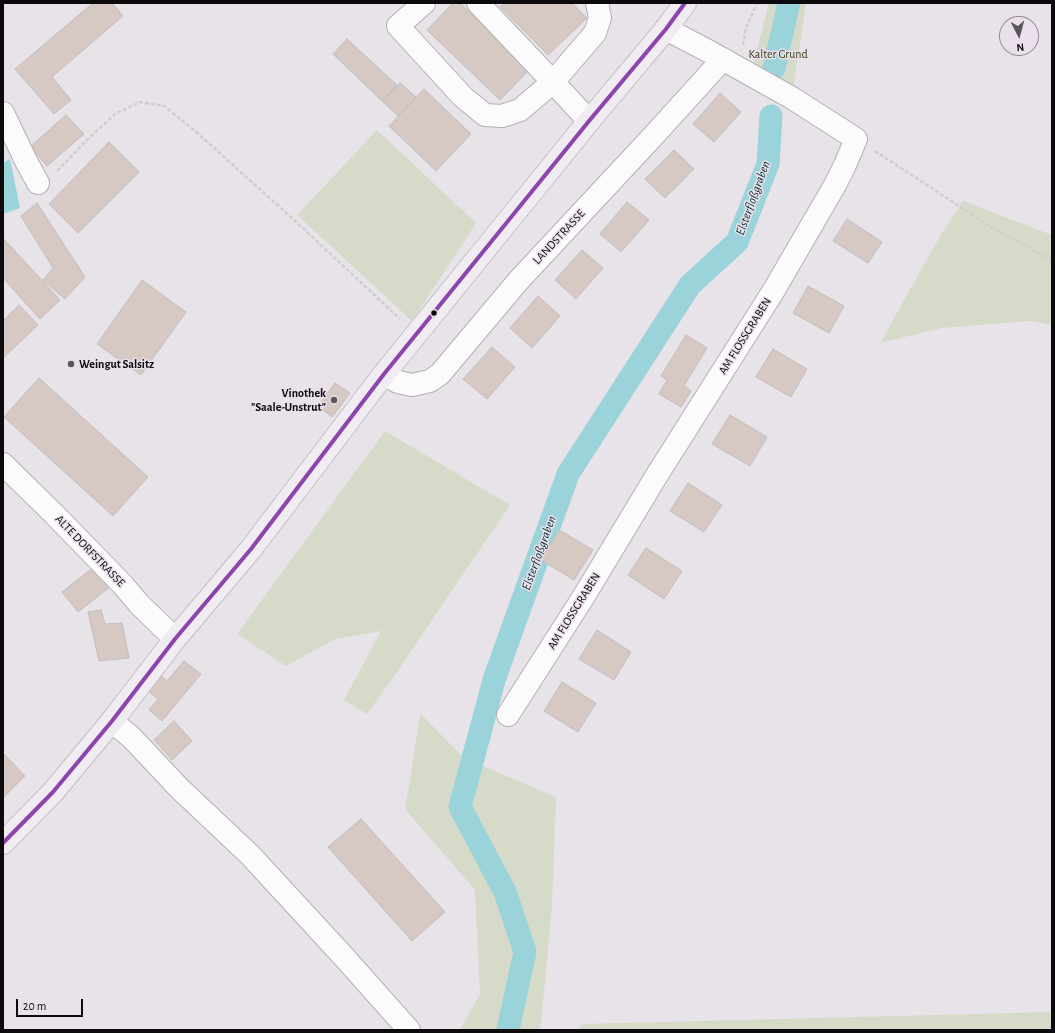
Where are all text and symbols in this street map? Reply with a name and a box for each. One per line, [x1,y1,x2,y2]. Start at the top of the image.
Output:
north arrow [999,16,1039,56]
text: N [1016,42,1025,53]
park label: Kalter Grund [748,47,808,61]
water label: Elsterfloßgraben [732,159,774,237]
street label: LANDSTRASSE [530,207,588,267]
street label: AM FLOSSGRABEN [715,295,775,377]
unlabelled marker [429,308,439,318]
place label: Weingut Salsitz [79,357,154,371]
marker: Weingut Salsitz [66,359,76,369]
place label: Vinothek "Saale-Unstrut" [251,386,326,414]
marker: Vinothek "Saale-Unstrut" [329,395,339,405]
street label: ALTE DORFSTRASSE [52,512,128,590]
water label: Elsterfloßgraben [518,514,560,592]
street label: AM FLOSSGRABEN [544,570,604,652]
scale bar [18,991,85,1017]
text: 20 m [23,1000,46,1012]

